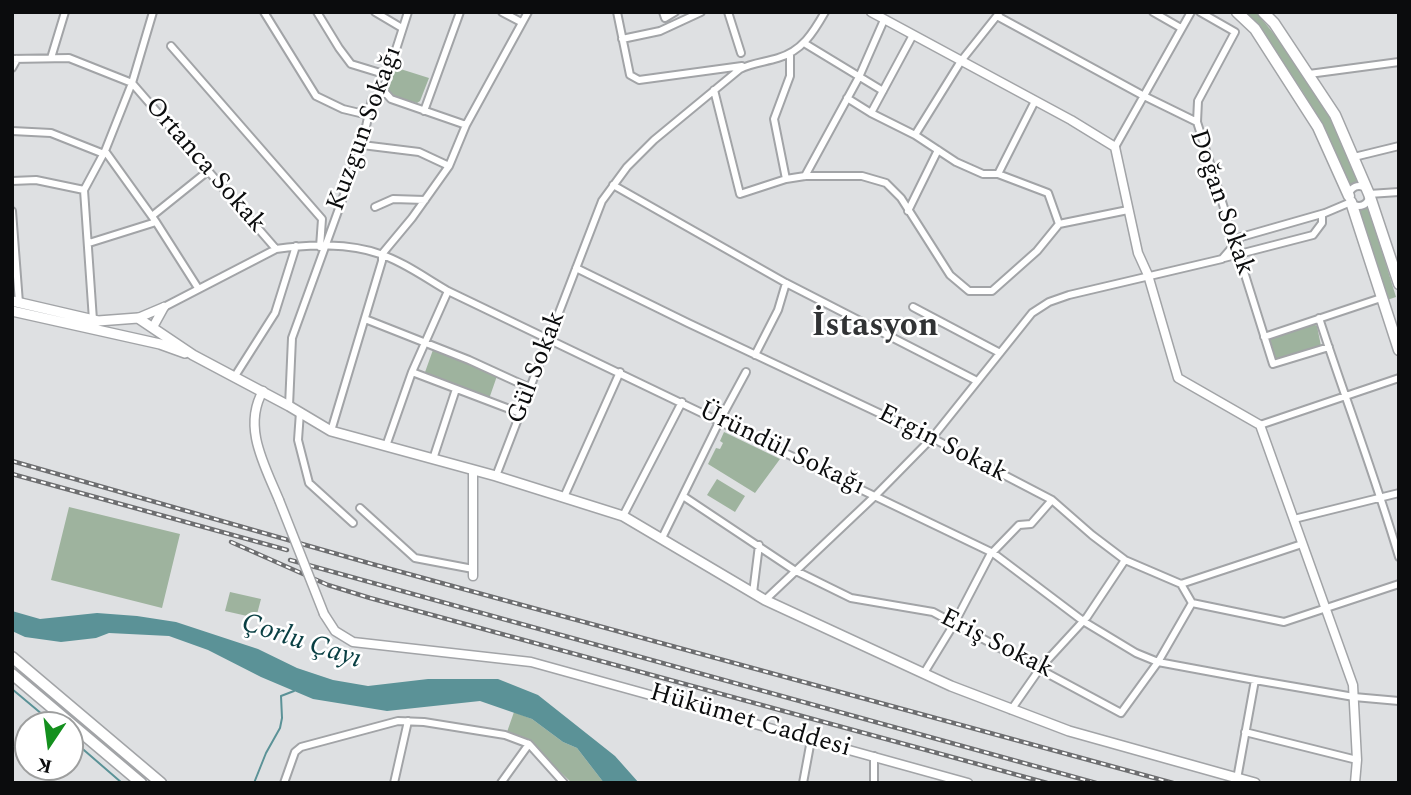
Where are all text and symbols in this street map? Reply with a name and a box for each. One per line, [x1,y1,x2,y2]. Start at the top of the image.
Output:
street label: Kuzgun Sokağı [322,42,410,216]
street label: Ortanca Sokak [137,92,271,240]
street label: Doğan Sokak [1180,126,1260,280]
street label: Gül Sokak [502,307,574,429]
district label: İstasyon [812,309,938,349]
street label: Üründül Sokağı [693,396,869,504]
street label: Ergin Sokak [872,399,1012,491]
street label: Eriş Sokak [934,603,1058,687]
water label: Çorlu Çayı [237,608,365,678]
street label: Hükümet Caddesi [646,678,854,766]
north arrow [14,711,84,781]
text: K [34,749,55,781]

